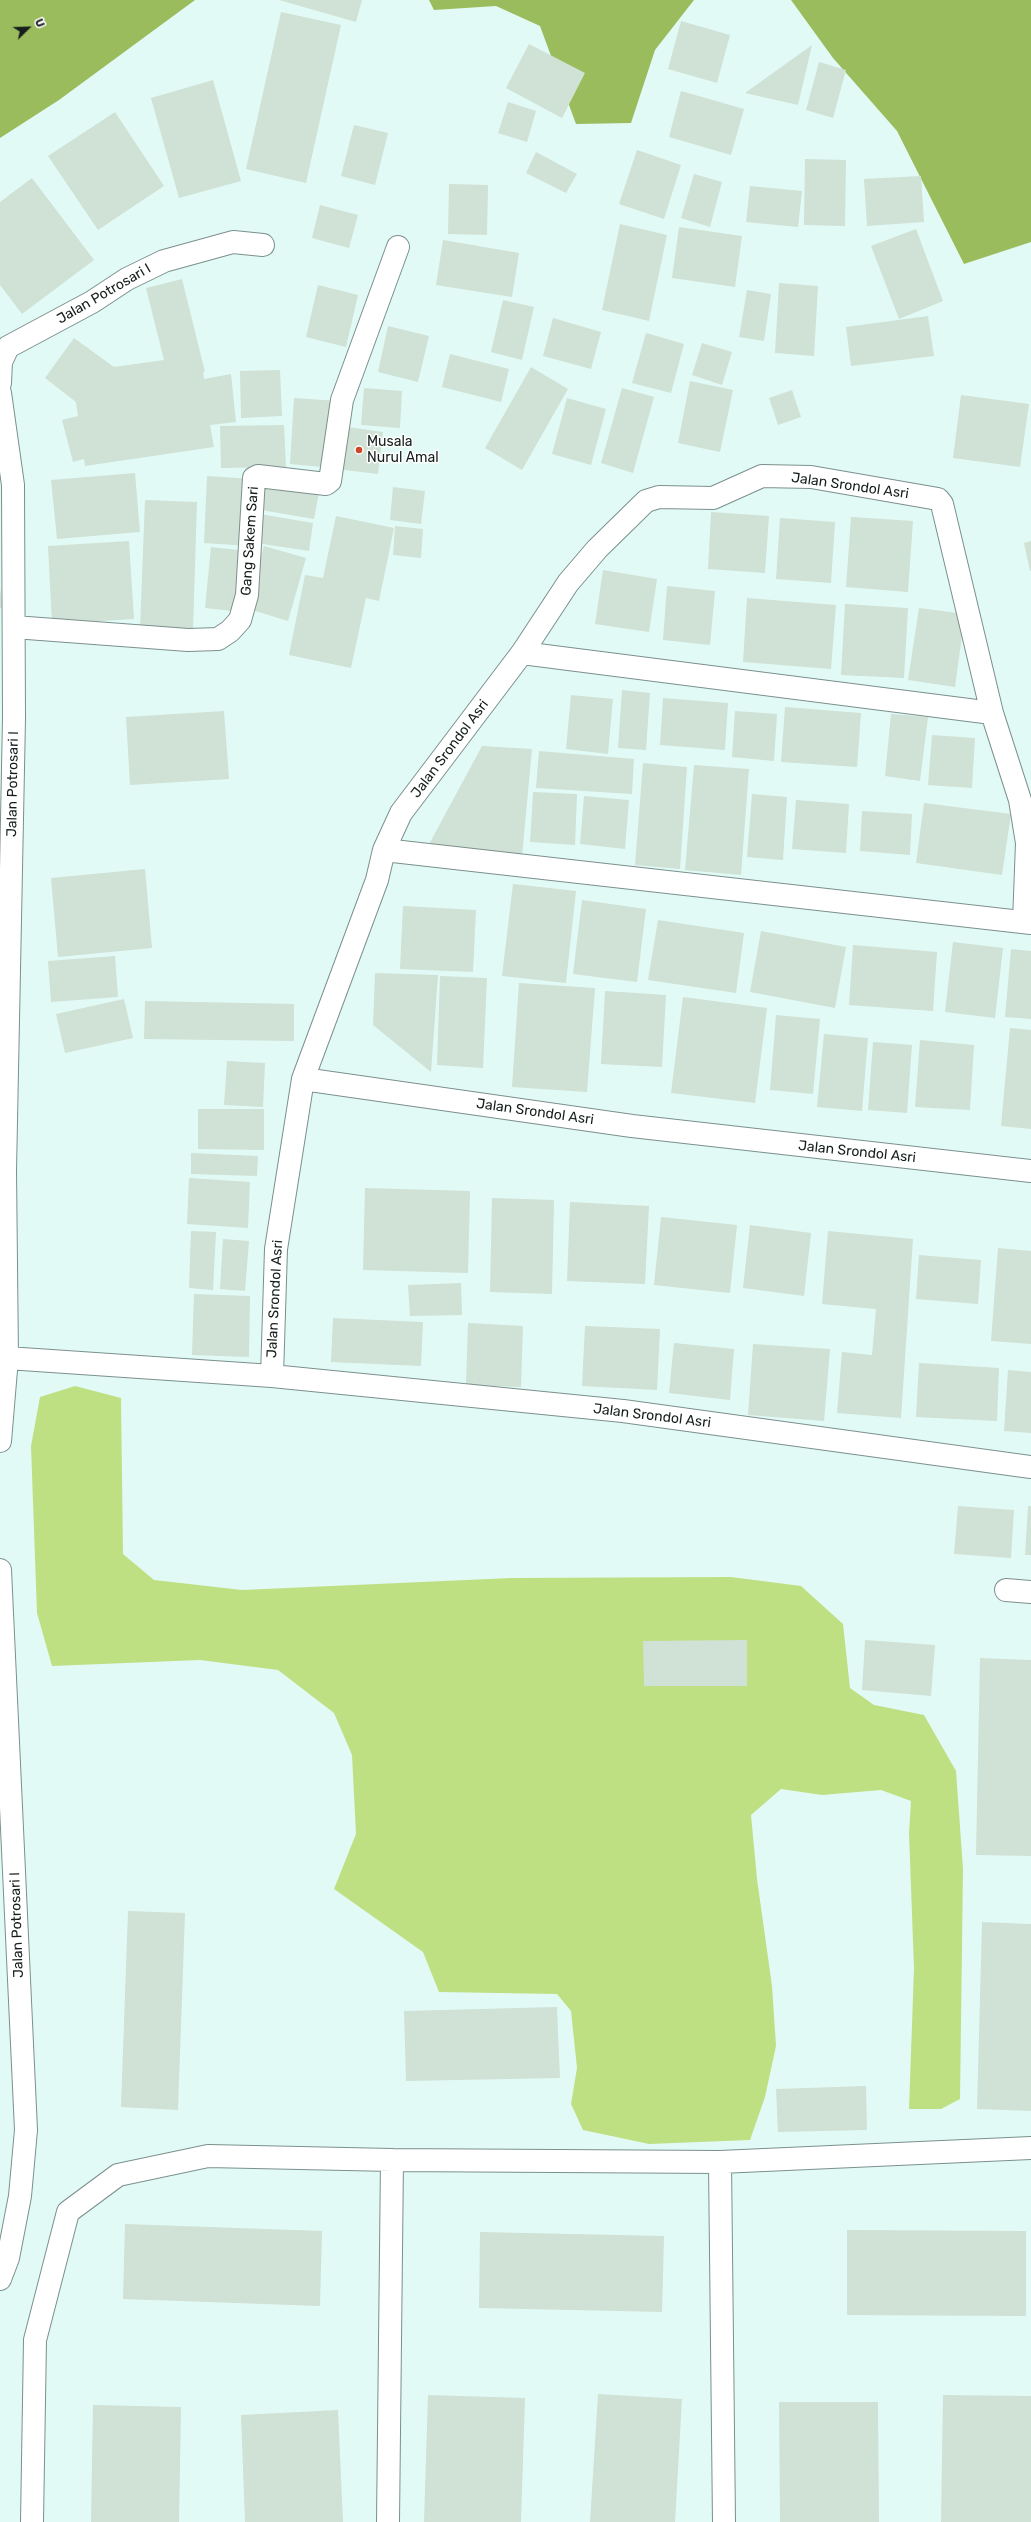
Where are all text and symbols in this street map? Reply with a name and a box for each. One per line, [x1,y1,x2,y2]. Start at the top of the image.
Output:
north arrow [8,8,48,48]
text: U [32,17,47,29]
street label: Jalan Potrosari I [54,260,154,328]
place label: Musala Nurul Amal [367,434,439,466]
marker: Musala Nurul Amal [354,445,364,455]
street label: Jalan Srondol Asri [790,469,910,503]
street label: Gang Sakem Sari [238,486,262,596]
street label: Jalan Srondol Asri [408,697,492,801]
street label: Jalan Potrosari I [4,731,22,837]
street label: Jalan Srondol Asri [475,1095,595,1129]
street label: Jalan Srondol Asri [797,1137,917,1167]
street label: Jalan Srondol Asri [264,1239,286,1359]
street label: Jalan Srondol Asri [592,1400,712,1432]
street label: Jalan Potrosari I [7,1872,27,1978]

